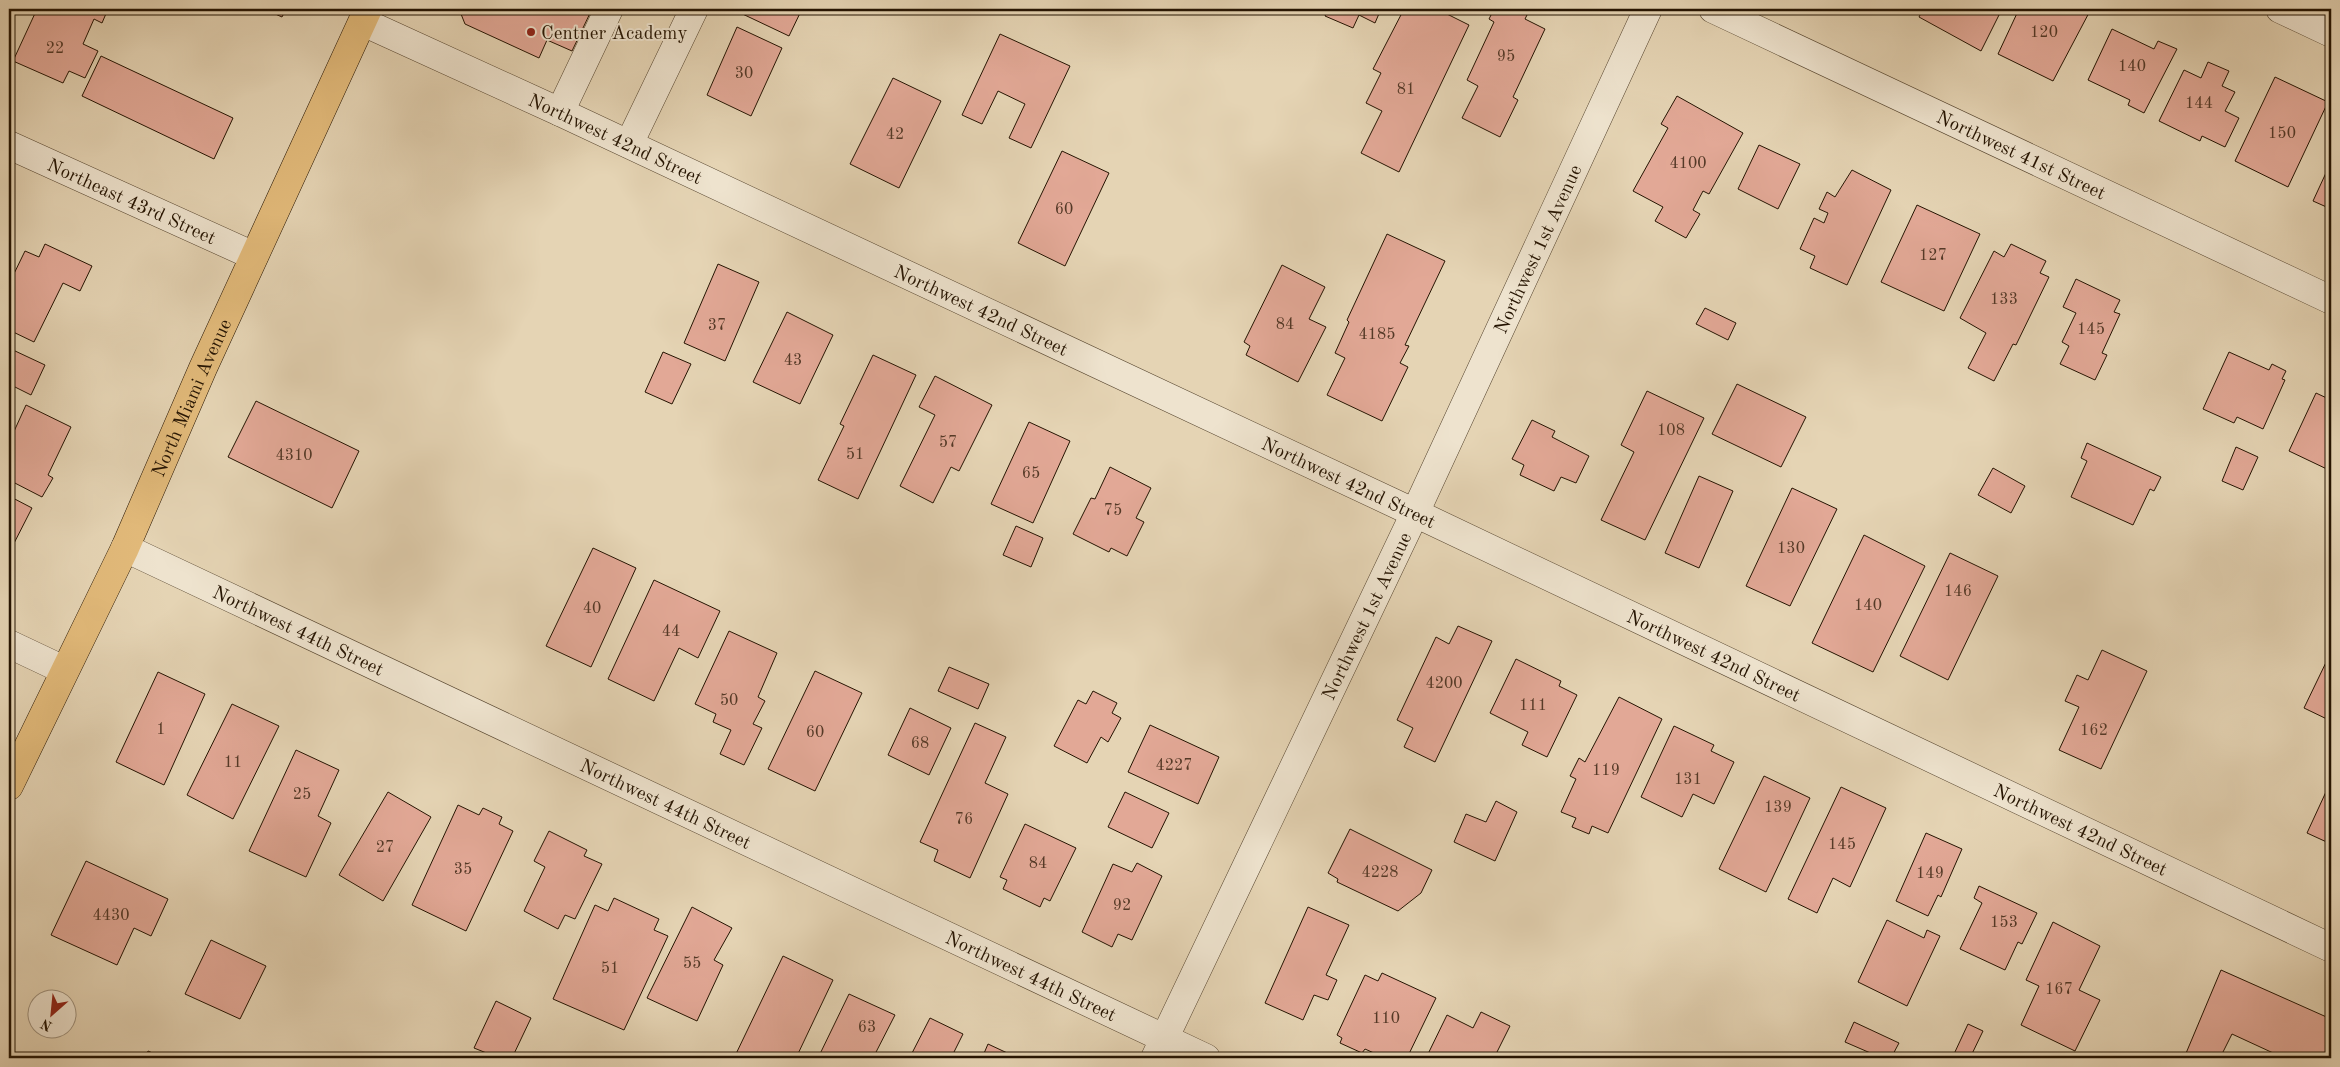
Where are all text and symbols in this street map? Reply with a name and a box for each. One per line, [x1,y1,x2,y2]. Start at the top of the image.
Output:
place label: Centner Academy [541,25,688,44]
house number: 120 [2030,25,2058,41]
marker: Centner Academy [525,26,537,38]
house number: 22 [46,41,64,57]
house number: 95 [1497,49,1515,65]
house number: 140 [2118,59,2146,75]
house number: 30 [735,66,753,82]
house number: 81 [1397,82,1415,98]
street label: Northwest 42nd Street [525,92,704,189]
house number: 144 [2185,96,2213,112]
street label: Northwest 41st Street [1933,109,2108,204]
house number: 150 [2268,126,2296,142]
house number: 42 [886,127,904,143]
house number: 4100 [1669,156,1707,172]
street label: Northeast 43rd Street [44,157,218,249]
street label: Northwest 1st Avenue [1492,163,1587,337]
house number: 60 [1055,202,1073,218]
house number: 127 [1919,248,1947,264]
street label: Northwest 42nd Street [890,263,1070,361]
house number: 133 [1990,292,2018,308]
street label: North Miami Avenue [150,317,236,480]
house number: 84 [1276,317,1294,333]
house number: 37 [708,318,726,334]
house number: 145 [2077,322,2105,338]
house number: 4185 [1358,327,1396,343]
house number: 43 [784,353,802,369]
house number: 108 [1657,423,1685,439]
house number: 57 [939,435,957,451]
street label: Northwest 42nd Street [1258,435,1438,533]
house number: 51 [846,447,864,463]
house number: 4310 [275,448,313,464]
house number: 65 [1022,466,1040,482]
house number: 75 [1104,503,1122,519]
street label: Northwest 1st Avenue [1320,530,1416,704]
house number: 130 [1777,541,1805,557]
street label: Northwest 44th Street [209,584,386,681]
house number: 146 [1944,584,1972,600]
house number: 140 [1854,598,1882,614]
house number: 40 [583,601,601,617]
street label: Northwest 42nd Street [1623,608,1803,707]
house number: 44 [662,624,680,640]
house number: 4200 [1425,676,1463,692]
house number: 50 [720,693,738,709]
house number: 111 [1519,698,1547,714]
house number: 1 [156,722,166,738]
house number: 162 [2080,723,2108,739]
house number: 60 [806,725,824,741]
house number: 68 [911,736,929,752]
house number: 11 [224,755,242,771]
street label: Northwest 44th Street [576,757,753,854]
house number: 4227 [1155,758,1193,774]
house number: 119 [1592,763,1620,779]
house number: 131 [1674,772,1702,788]
street label: Northwest 42nd Street [1990,782,2169,881]
house number: 25 [293,787,311,803]
house number: 139 [1764,800,1792,816]
house number: 76 [955,812,973,828]
house number: 145 [1828,837,1856,853]
house number: 27 [376,840,394,856]
house number: 84 [1029,856,1047,872]
house number: 35 [454,862,472,878]
house number: 4228 [1361,865,1399,881]
house number: 149 [1916,866,1944,882]
house number: 92 [1113,898,1131,914]
house number: 4430 [92,908,130,924]
house number: 153 [1990,915,2018,931]
street label: Northwest 44th Street [942,929,1119,1026]
house number: 55 [683,956,701,972]
house number: 51 [601,961,619,977]
house number: 167 [2045,982,2073,998]
north arrow [28,990,78,1040]
house number: 110 [1372,1011,1400,1027]
text: N [38,1016,54,1033]
house number: 63 [858,1020,876,1036]

